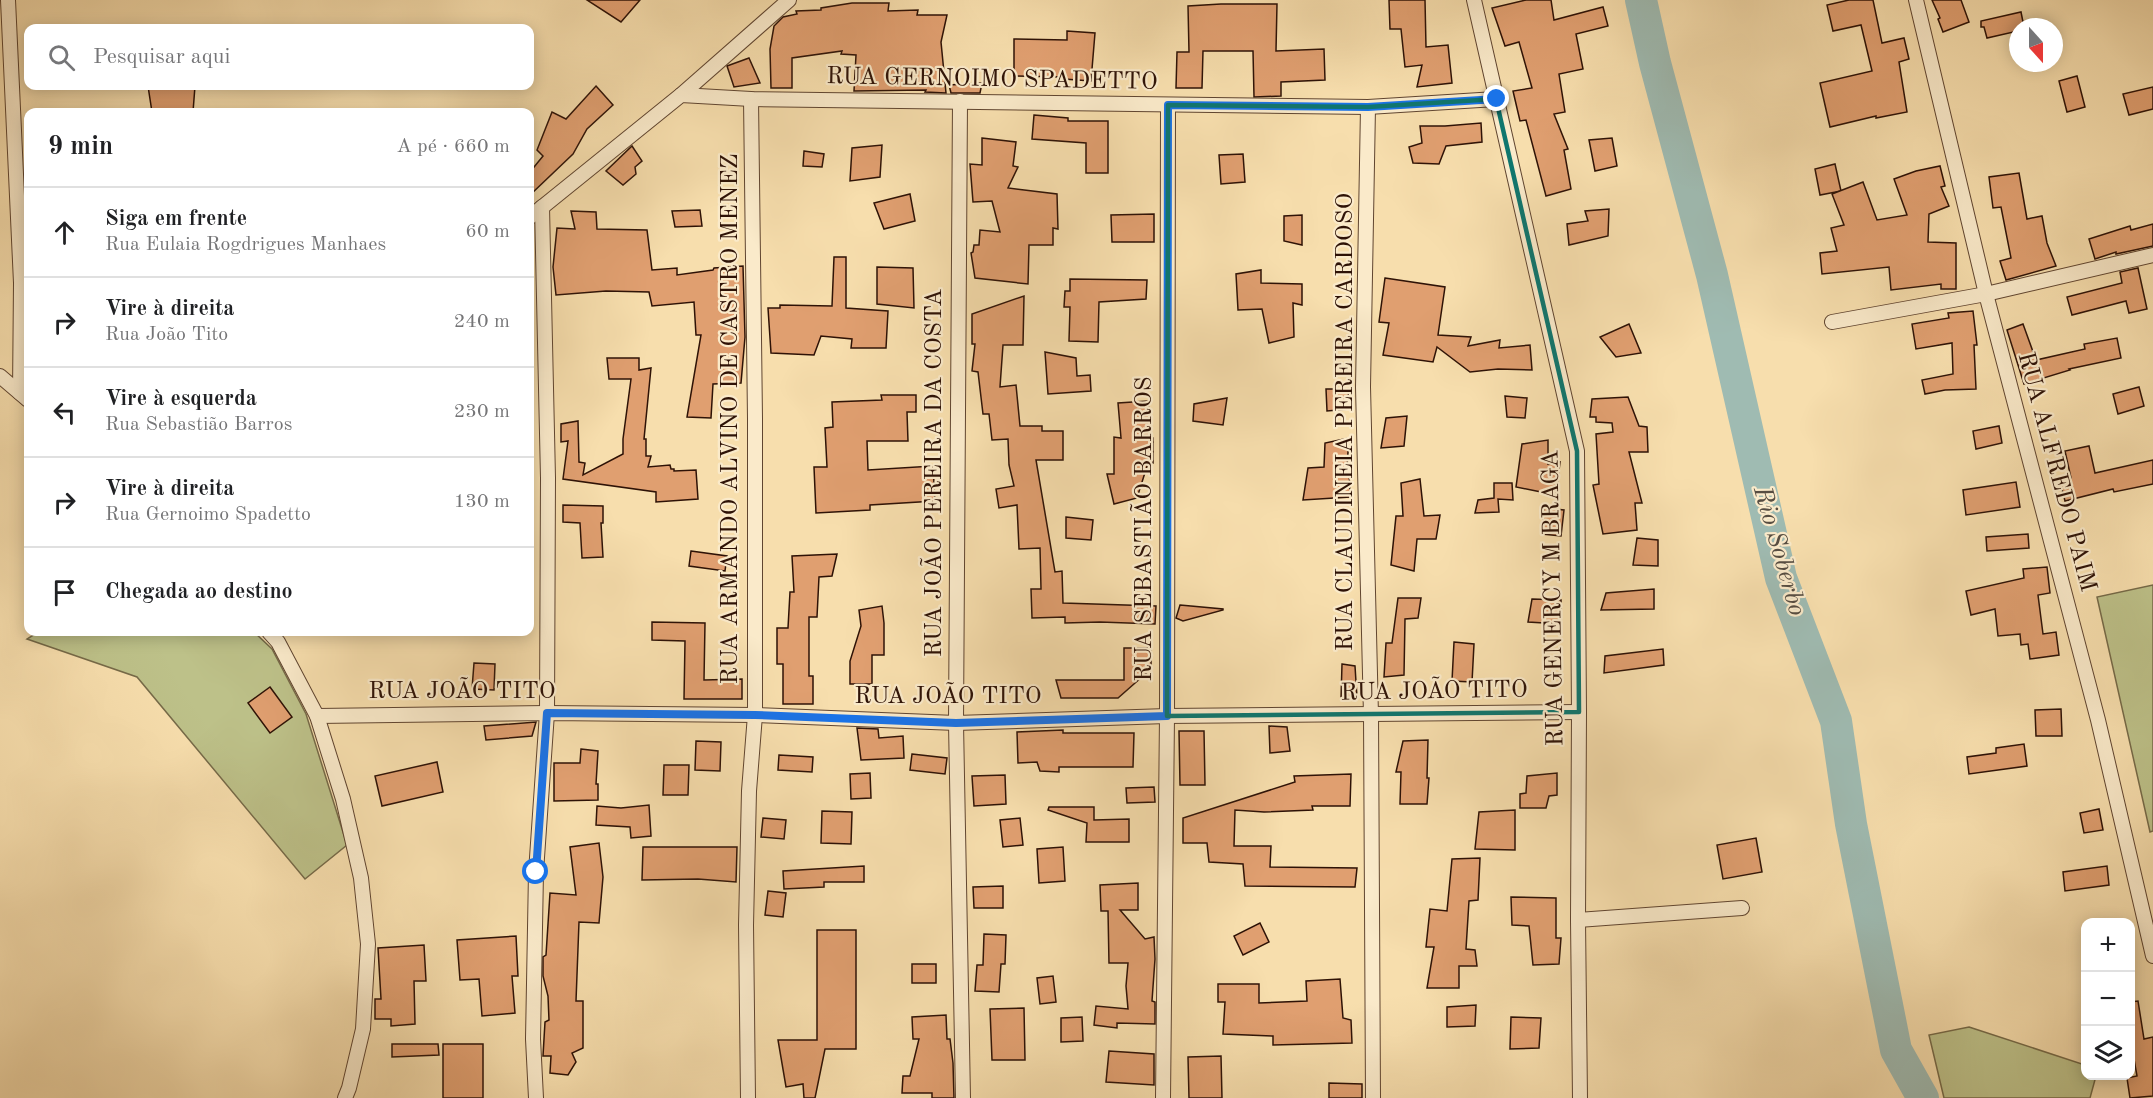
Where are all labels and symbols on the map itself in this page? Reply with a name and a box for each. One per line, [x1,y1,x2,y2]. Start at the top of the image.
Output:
north arrow [2009,18,2063,72]
street label: RUA GERNOIMO SPADETTO [826,65,1158,95]
route end [1483,85,1509,111]
street label: RUA ARMANDO ALVINO DE CASTRO MENEZ [719,154,743,684]
street label: RUA CLAUDINEIA PEREIRA CARDOSO [1334,193,1358,651]
street label: RUA JOÃO PEREIRA DA COSTA [919,289,947,657]
street label: RUA ALFREDO PAIM [2012,350,2100,594]
street label: RUA SEBASTIÃO BARROS [1129,376,1157,682]
street label: RUA GENERCY M BRAGA [1539,449,1569,747]
water label: Rio Soberbo [1748,482,1810,619]
street label: RUA JOÃO TITO [1340,674,1528,706]
street label: RUA JOÃO TITO [368,676,556,704]
street label: RUA JOÃO TITO [854,681,1042,709]
route start [522,858,548,884]

